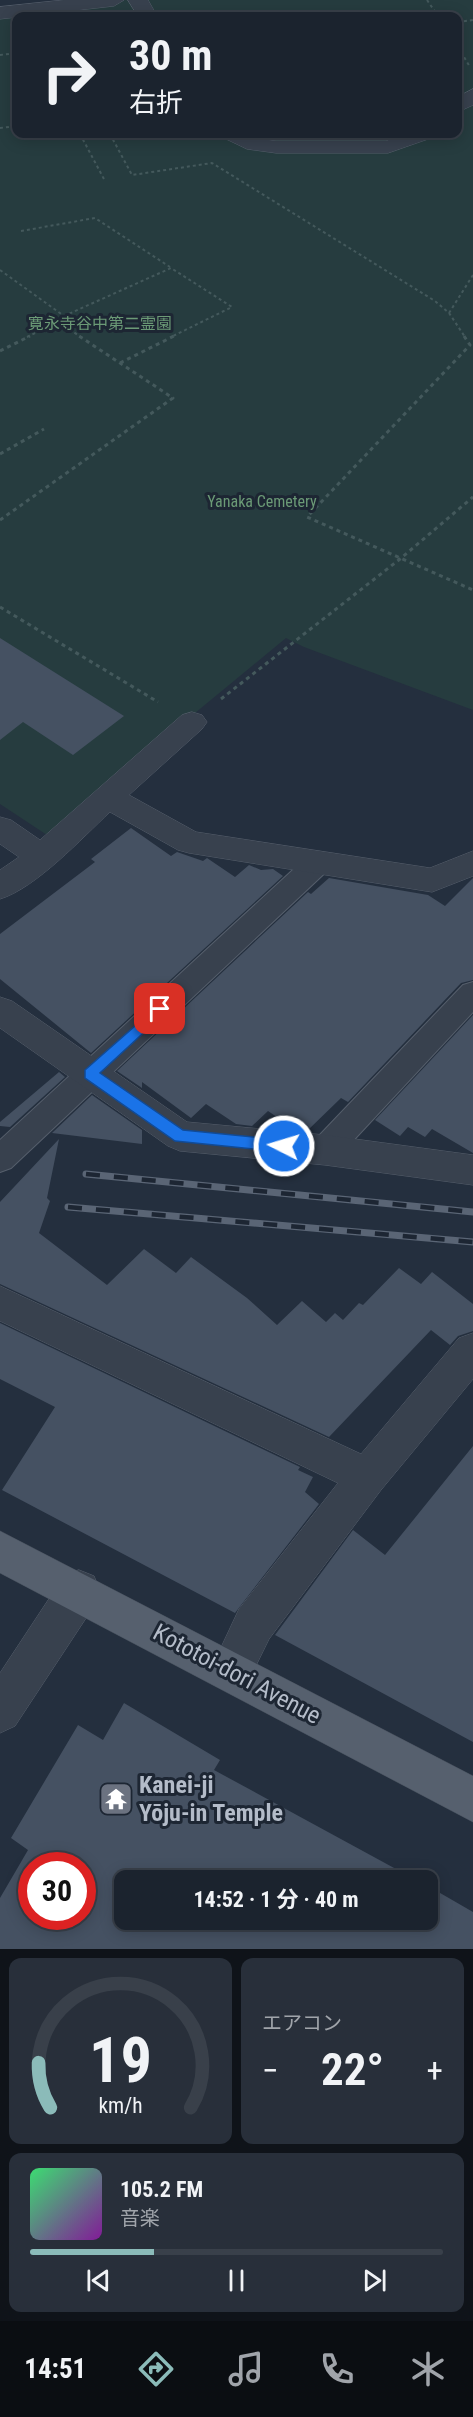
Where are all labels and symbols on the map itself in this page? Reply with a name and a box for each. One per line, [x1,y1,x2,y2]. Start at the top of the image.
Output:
park label: 寛永寺谷中第二霊園 [28,314,172,333]
park label: Yanaka Cemetery [207,492,317,511]
pin [134,983,185,1034]
position arrow [252,1114,316,1178]
street label: Kototoi-dori Avenue [149,1618,325,1730]
place label: Kanei-ji Yōju‑in Temple [139,1771,283,1827]
temple icon: Kanei-ji Yōju‑in Temple [98,1781,134,1817]
speed limit sign: 30 [18,1852,96,1930]

